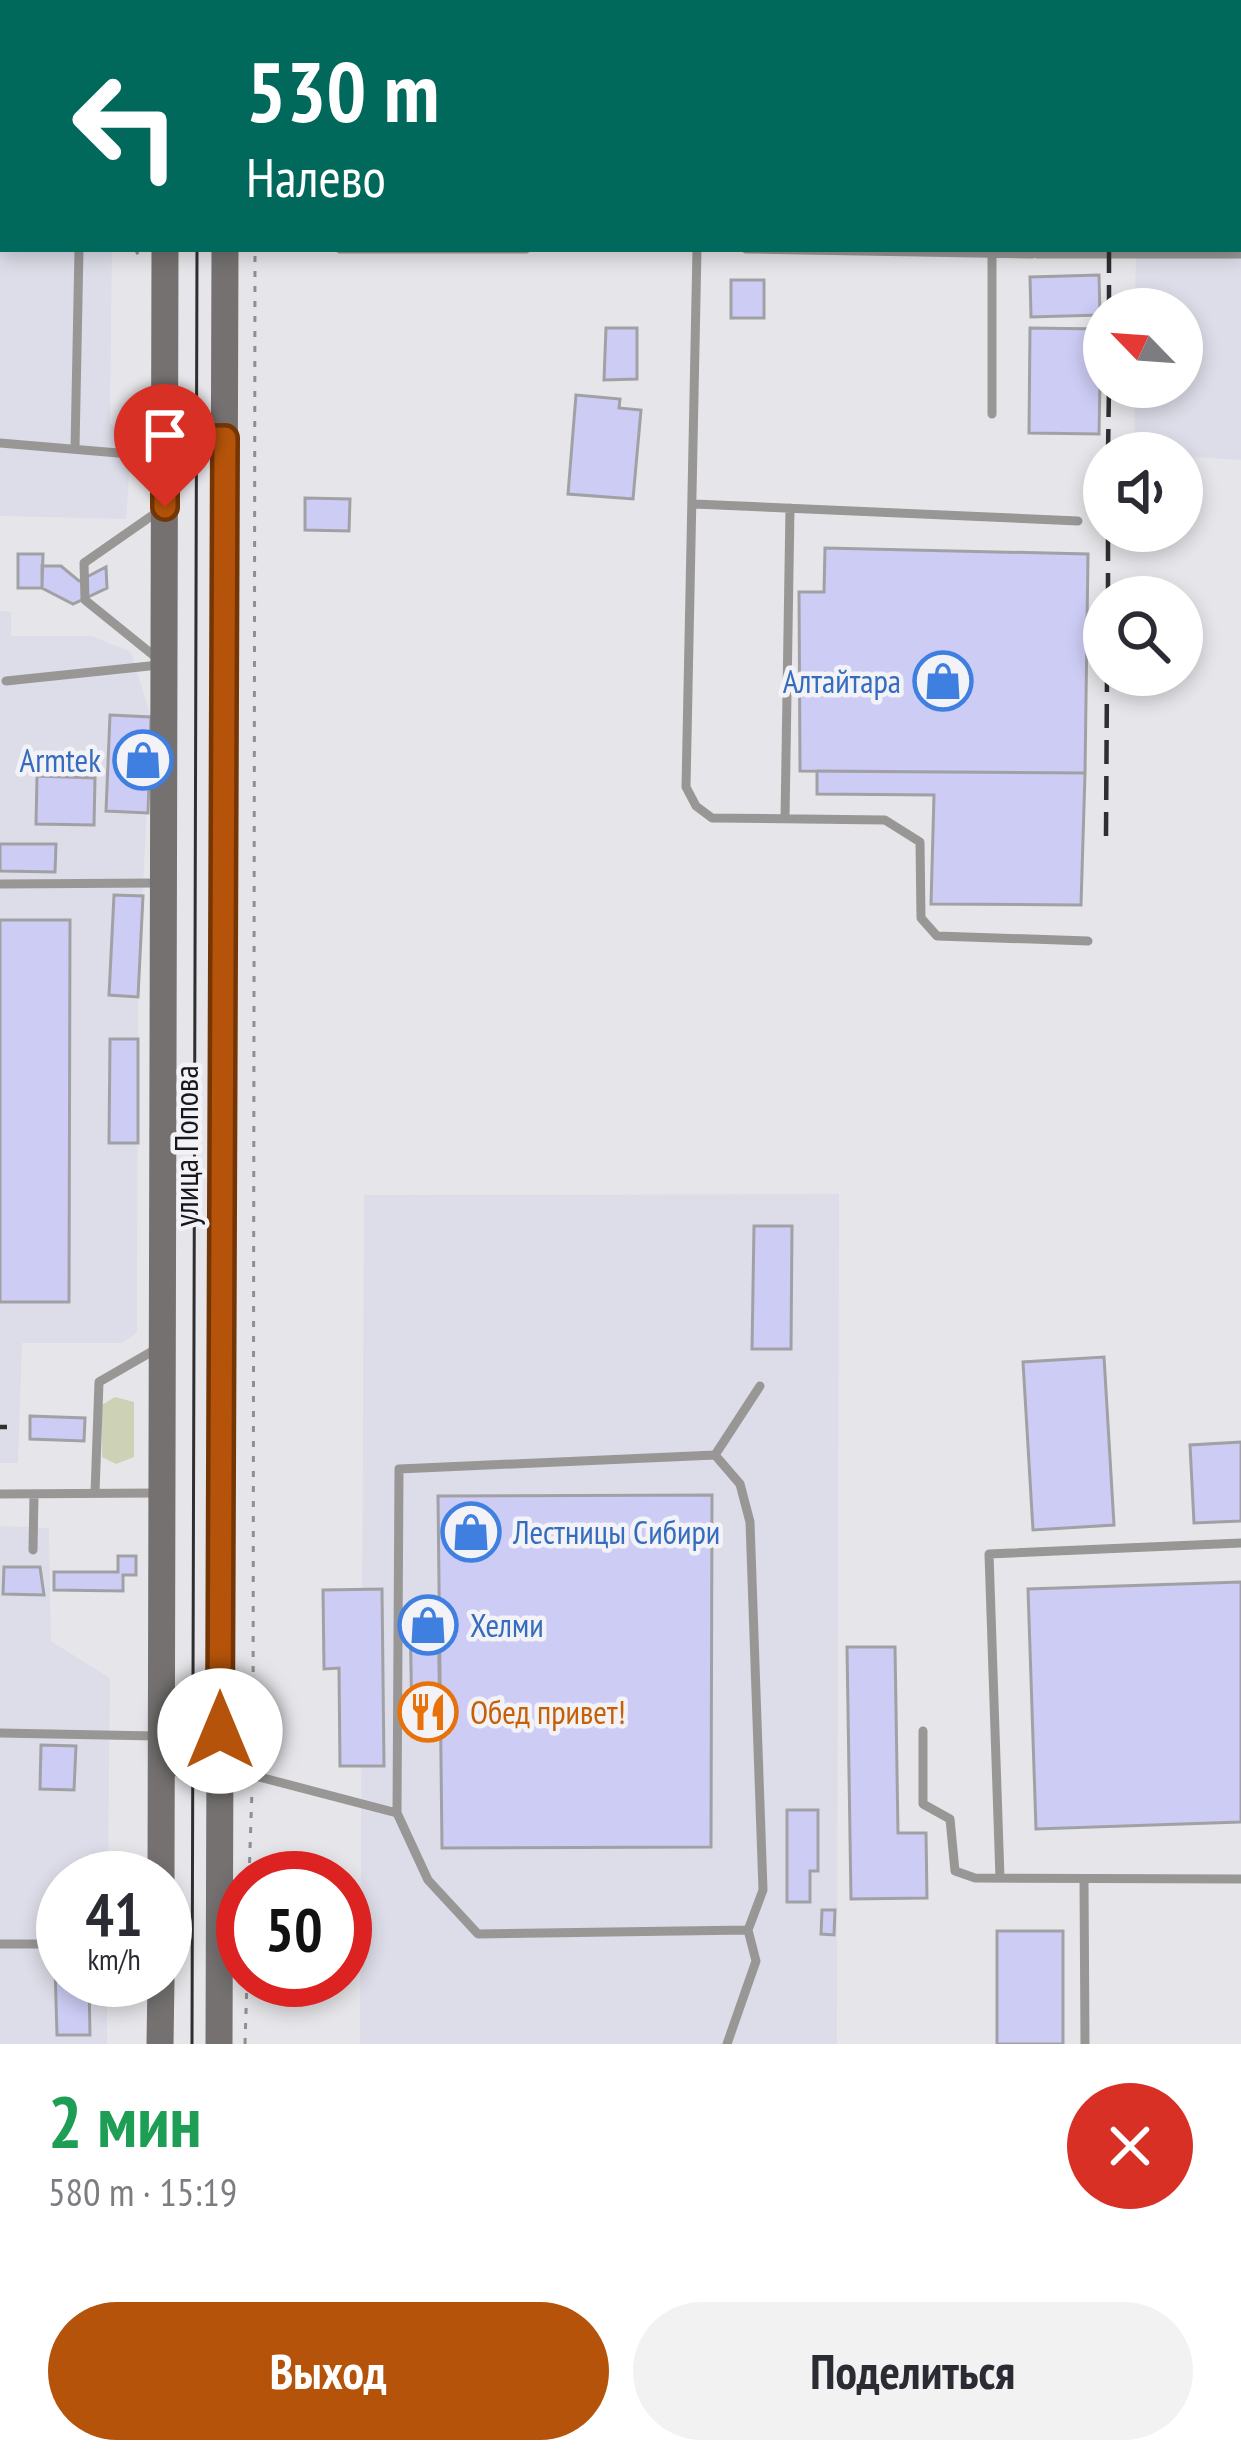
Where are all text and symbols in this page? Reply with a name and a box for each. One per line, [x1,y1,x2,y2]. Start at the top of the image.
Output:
text: 530 m [246,36,439,145]
icon: left [48,48,204,204]
text: Налево [246,142,386,212]
north arrow [1083,288,1203,408]
map controls [1083,288,1203,696]
pin [114,384,216,507]
icon: arrive [132,402,198,468]
button: sound [1083,432,1203,552]
button: search [1083,576,1203,696]
shop icon: Алтайтара [912,650,974,712]
place label: Алтайтара [783,659,901,702]
shop icon: Armtek [112,729,174,791]
place label: Armtek [20,738,101,781]
street label: улица Попова [164,1065,207,1227]
shop icon: Лестницы Сибири [440,1501,502,1563]
place label: Лестницы Сибири [512,1510,720,1553]
shop icon: Хелми [397,1594,459,1656]
place label: Хелми [470,1603,544,1646]
position arrow [157,1668,283,1794]
restaurant icon: Обед привет! [397,1681,459,1743]
place label: Обед привет! [470,1690,626,1733]
speed limit sign: 50 [216,1851,372,2007]
text: 41 [85,1875,143,1953]
text: km/h [87,1939,141,1978]
text: 2 мин [48,2074,202,2167]
button: close [1067,2083,1193,2209]
text: 580 m · 15:19 [48,2166,237,2217]
button: Выход [48,2302,609,2440]
button: Поделиться [633,2302,1193,2440]

